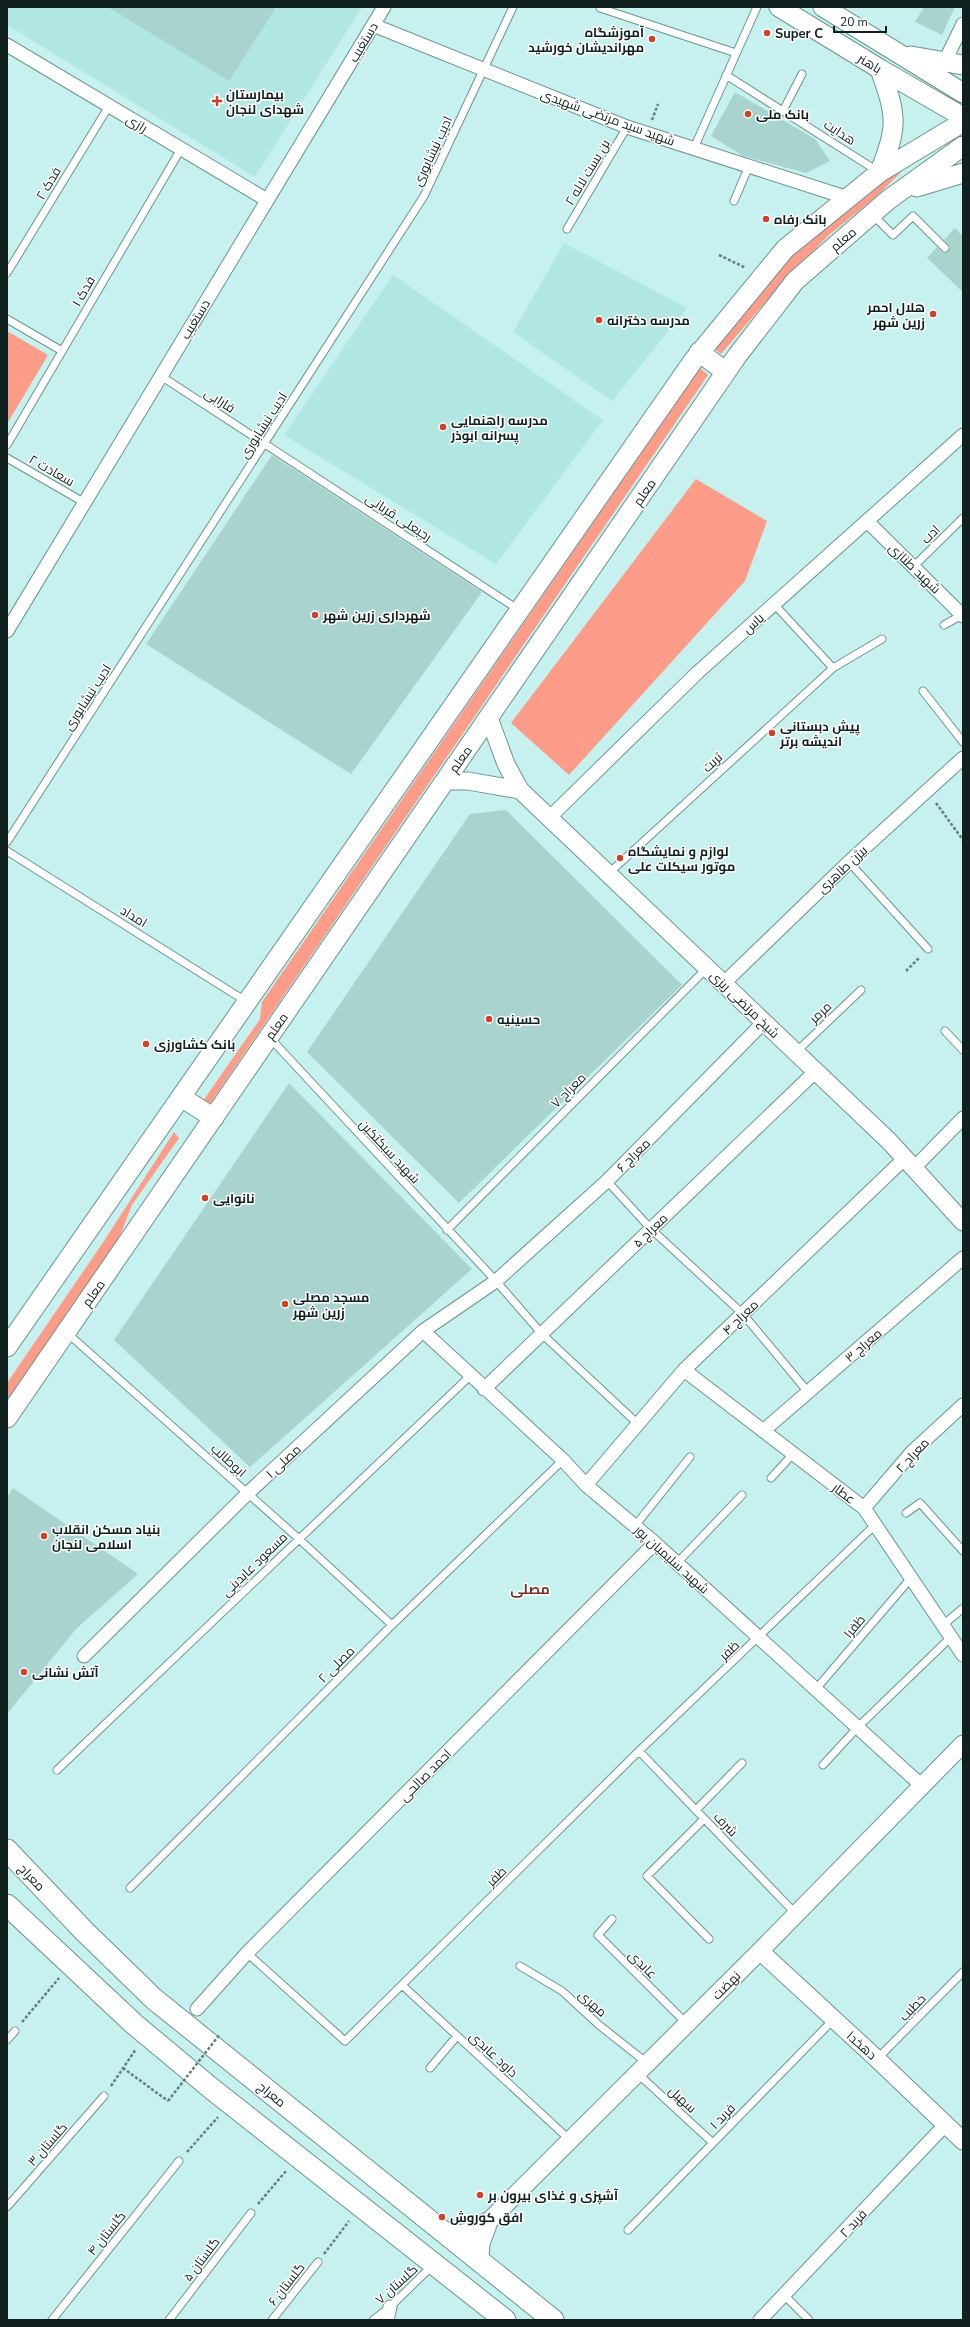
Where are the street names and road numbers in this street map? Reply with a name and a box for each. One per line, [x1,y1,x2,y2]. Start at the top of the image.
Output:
street label: دستغیب [345,19,383,66]
street label: باهنر [853,49,885,78]
street label: شهید سید مرتضی شهیدی [538,85,677,151]
street label: رازی [122,110,151,137]
street label: ادیب نیشابوری [409,113,457,189]
street label: هدایت [820,116,859,150]
street label: بن بست لاله ۲ [561,136,615,209]
street label: فدک ۲ [32,164,66,203]
street label: معلم [827,223,861,256]
street label: فدک ۱ [68,273,100,310]
street label: دستغیب [177,296,215,343]
street label: فارابی [200,384,238,418]
street label: ادیب نیشابوری [236,389,292,462]
street label: سعادت ۲ [26,451,77,491]
street label: معلم [629,475,660,510]
street label: رجبعلی قربانی [362,490,435,546]
street label: ادب [917,521,944,548]
street label: شهید طنازی [884,539,944,598]
street label: یاس [739,609,769,638]
street label: ادیب نیشابوری [60,661,116,734]
street label: معلم [445,742,477,777]
street label: تربت [699,748,727,777]
street label: بیژن طاهری [814,842,872,898]
street label: امداد [117,902,150,932]
street label: شیخ مرتضی ریزی [706,967,783,1043]
street label: مرمر [805,998,836,1028]
street label: معلم [261,1009,293,1044]
street label: معراح ۷ [547,1069,590,1112]
street label: شهید سبکتکین [355,1116,424,1188]
street label: معراج ۶ [613,1135,655,1177]
street label: معراج ۵ [629,1210,672,1252]
street label: معلم [78,1276,110,1311]
street label: معراج ۴ [719,1296,763,1339]
street label: معراج ۳ [841,1325,886,1367]
street label: معراج ۲ [892,1434,934,1477]
street label: ابوطالب [207,1440,250,1482]
street label: مصلی ۱ [262,1441,305,1483]
street label: عطار [827,1479,859,1508]
street label: شهید سلیمیان پور [629,1521,713,1598]
street label: مسعود عابدینی [218,1528,292,1601]
street label: ظفرا [840,1611,870,1642]
street label: ظفر [715,1637,744,1665]
street label: مصلی ۲ [314,1642,359,1687]
street label: احمد صالحی [396,1746,456,1806]
street label: شرف [709,1808,741,1841]
street label: معراج [14,1860,49,1895]
street label: ظفر [482,1863,511,1892]
street label: عابدی [624,1946,661,1983]
street label: نهضت [708,1967,745,2004]
street label: مهری [574,1986,610,2021]
street label: خطیب [895,1990,930,2025]
street label: دهخدا [842,2027,880,2064]
street label: داود عابدی [465,2028,521,2082]
street label: معراج [253,2078,289,2112]
street label: سهیل [664,2082,700,2117]
street label: فرید ۱ [706,2100,739,2134]
street label: گلستان ۳ [24,2119,72,2170]
street label: فرید ۲ [836,2206,871,2242]
street label: گلستان ۴ [83,2208,130,2260]
street label: گلستان ۵ [179,2234,224,2285]
street label: گلستان ۶ [264,2259,309,2310]
street label: گلستان ۷ [371,2261,422,2309]

